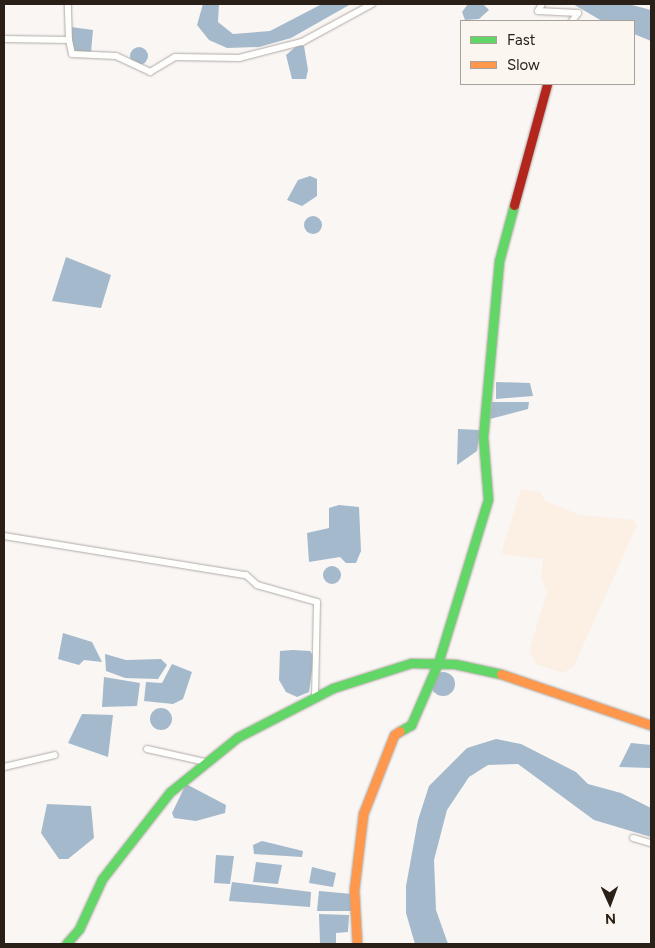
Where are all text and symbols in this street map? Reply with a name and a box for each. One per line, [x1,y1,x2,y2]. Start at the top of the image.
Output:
legend [460,20,635,85]
text: Fast [507,31,535,49]
text: Slow [507,56,540,74]
north arrow [585,878,635,928]
text: N [605,910,616,927]

